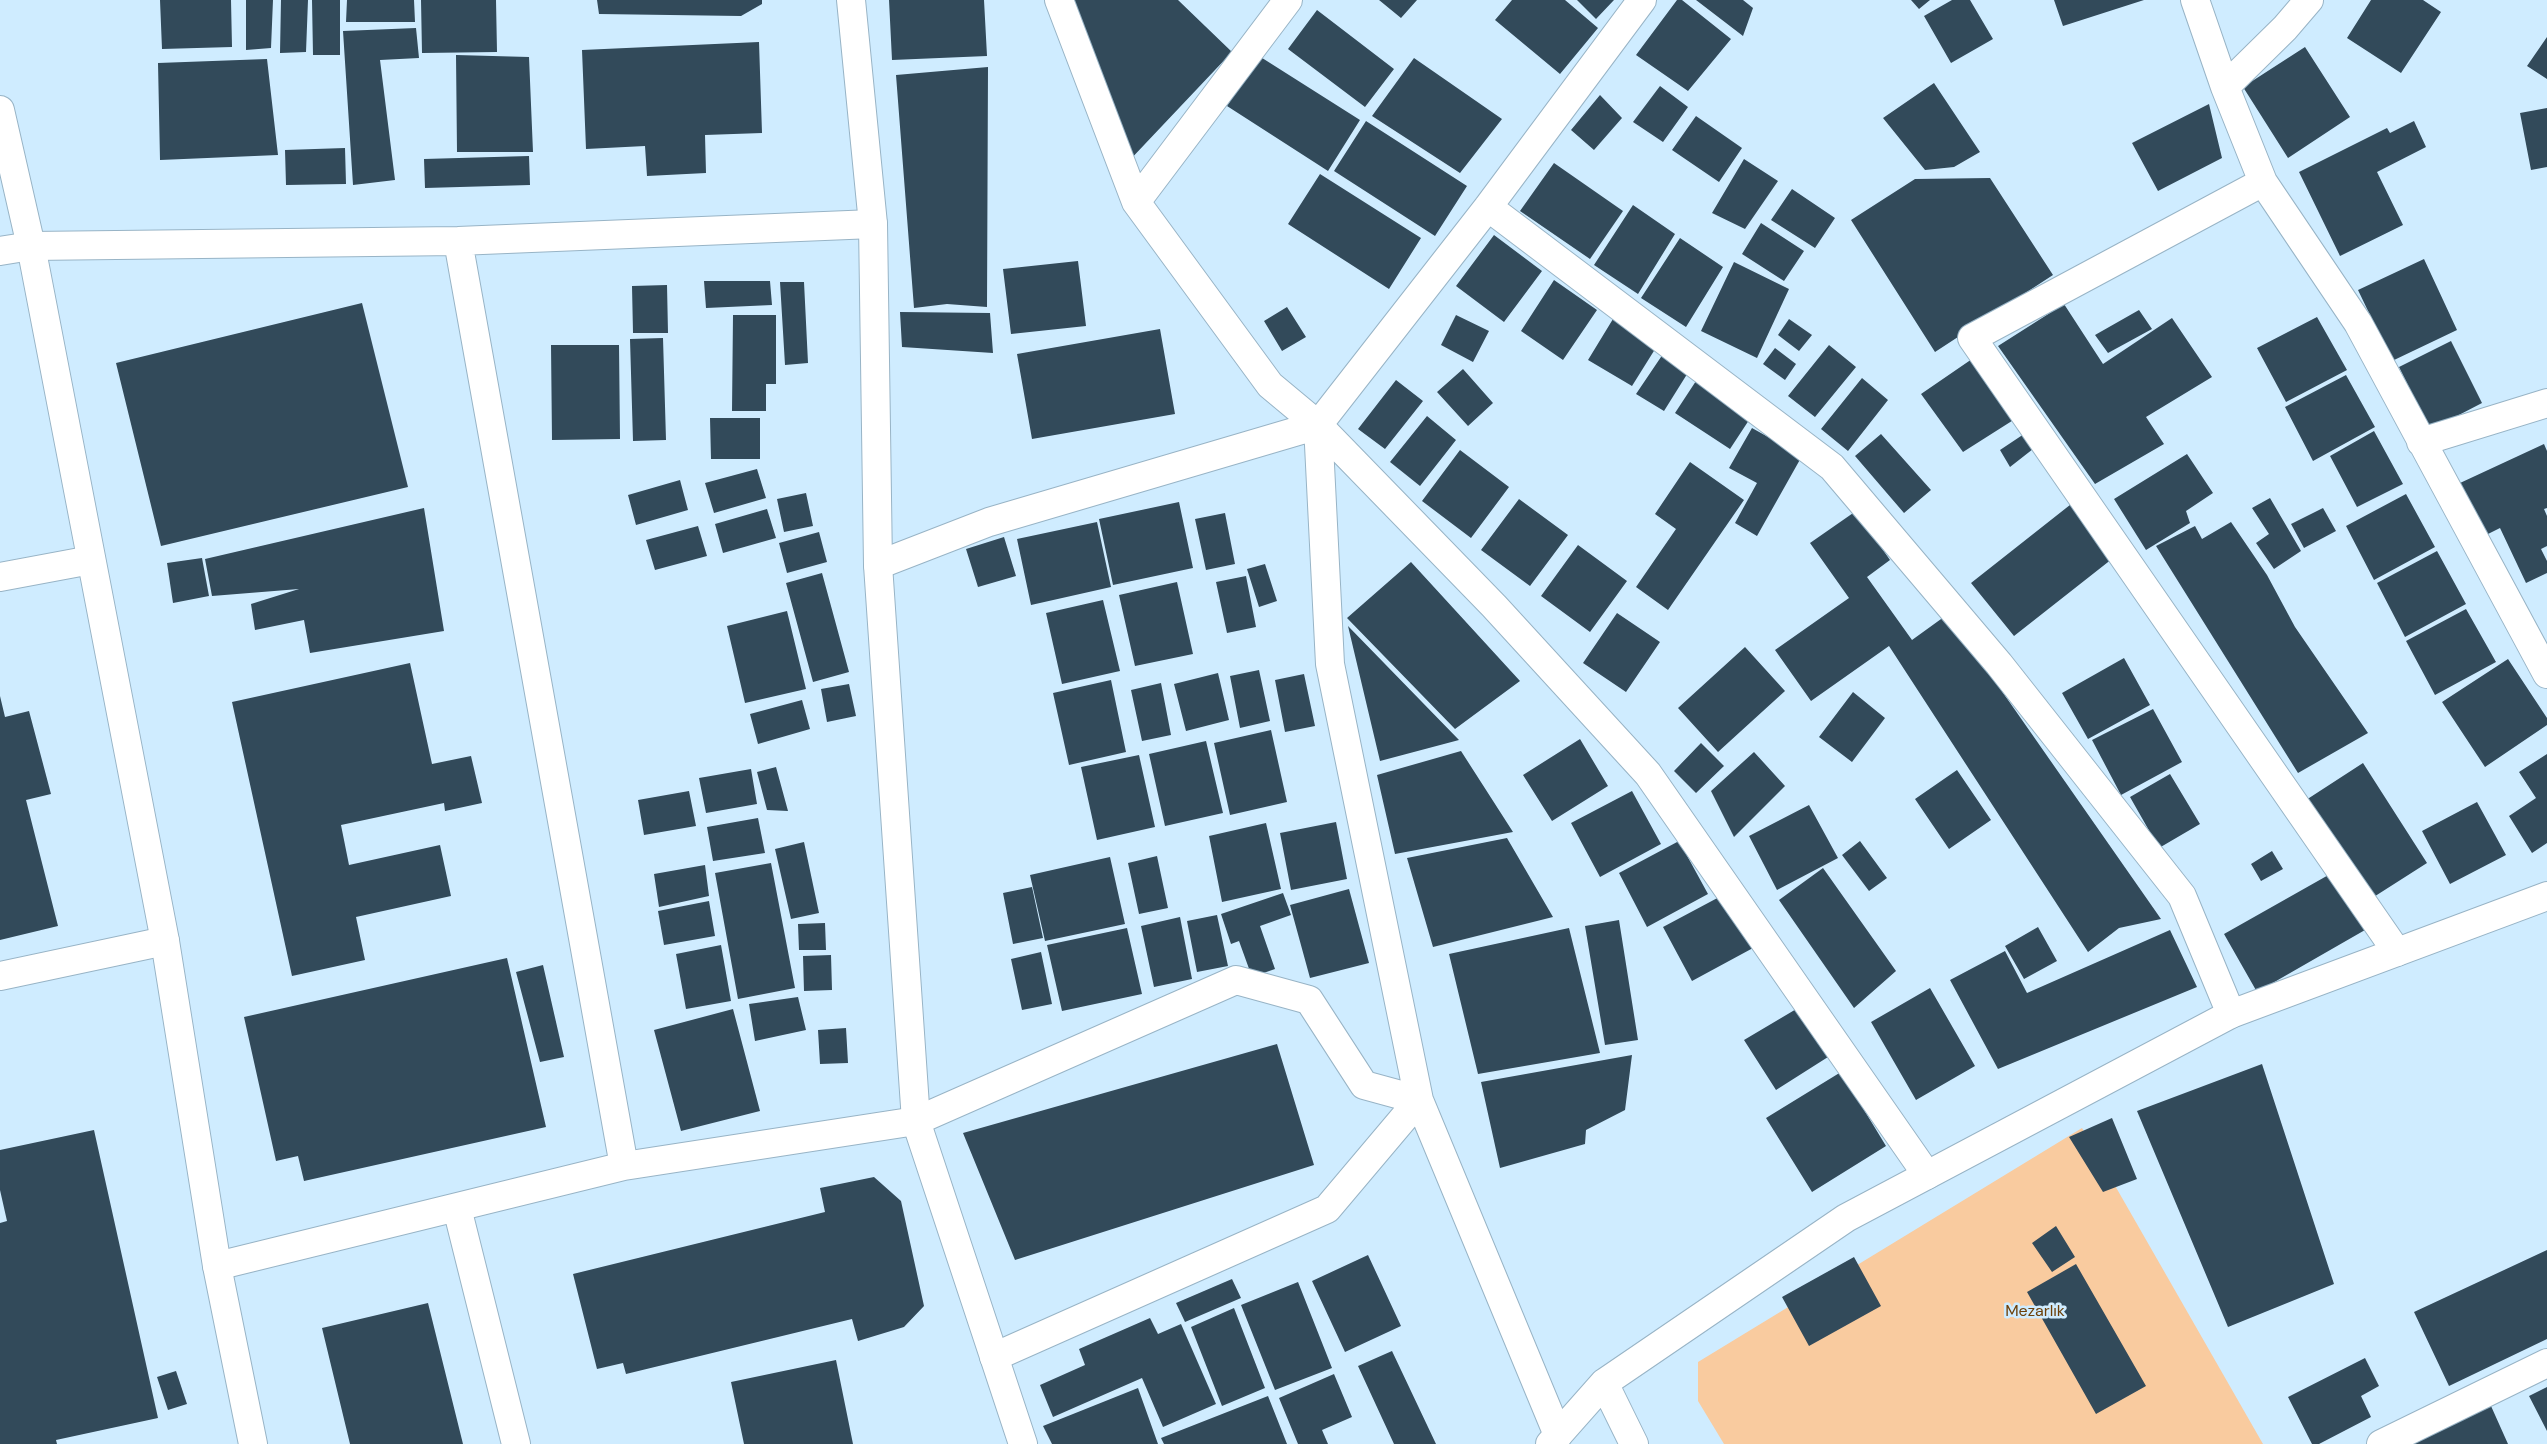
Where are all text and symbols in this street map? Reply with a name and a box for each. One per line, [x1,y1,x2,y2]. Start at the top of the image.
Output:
park label: Mezarlık [2005,1302,2065,1322]

